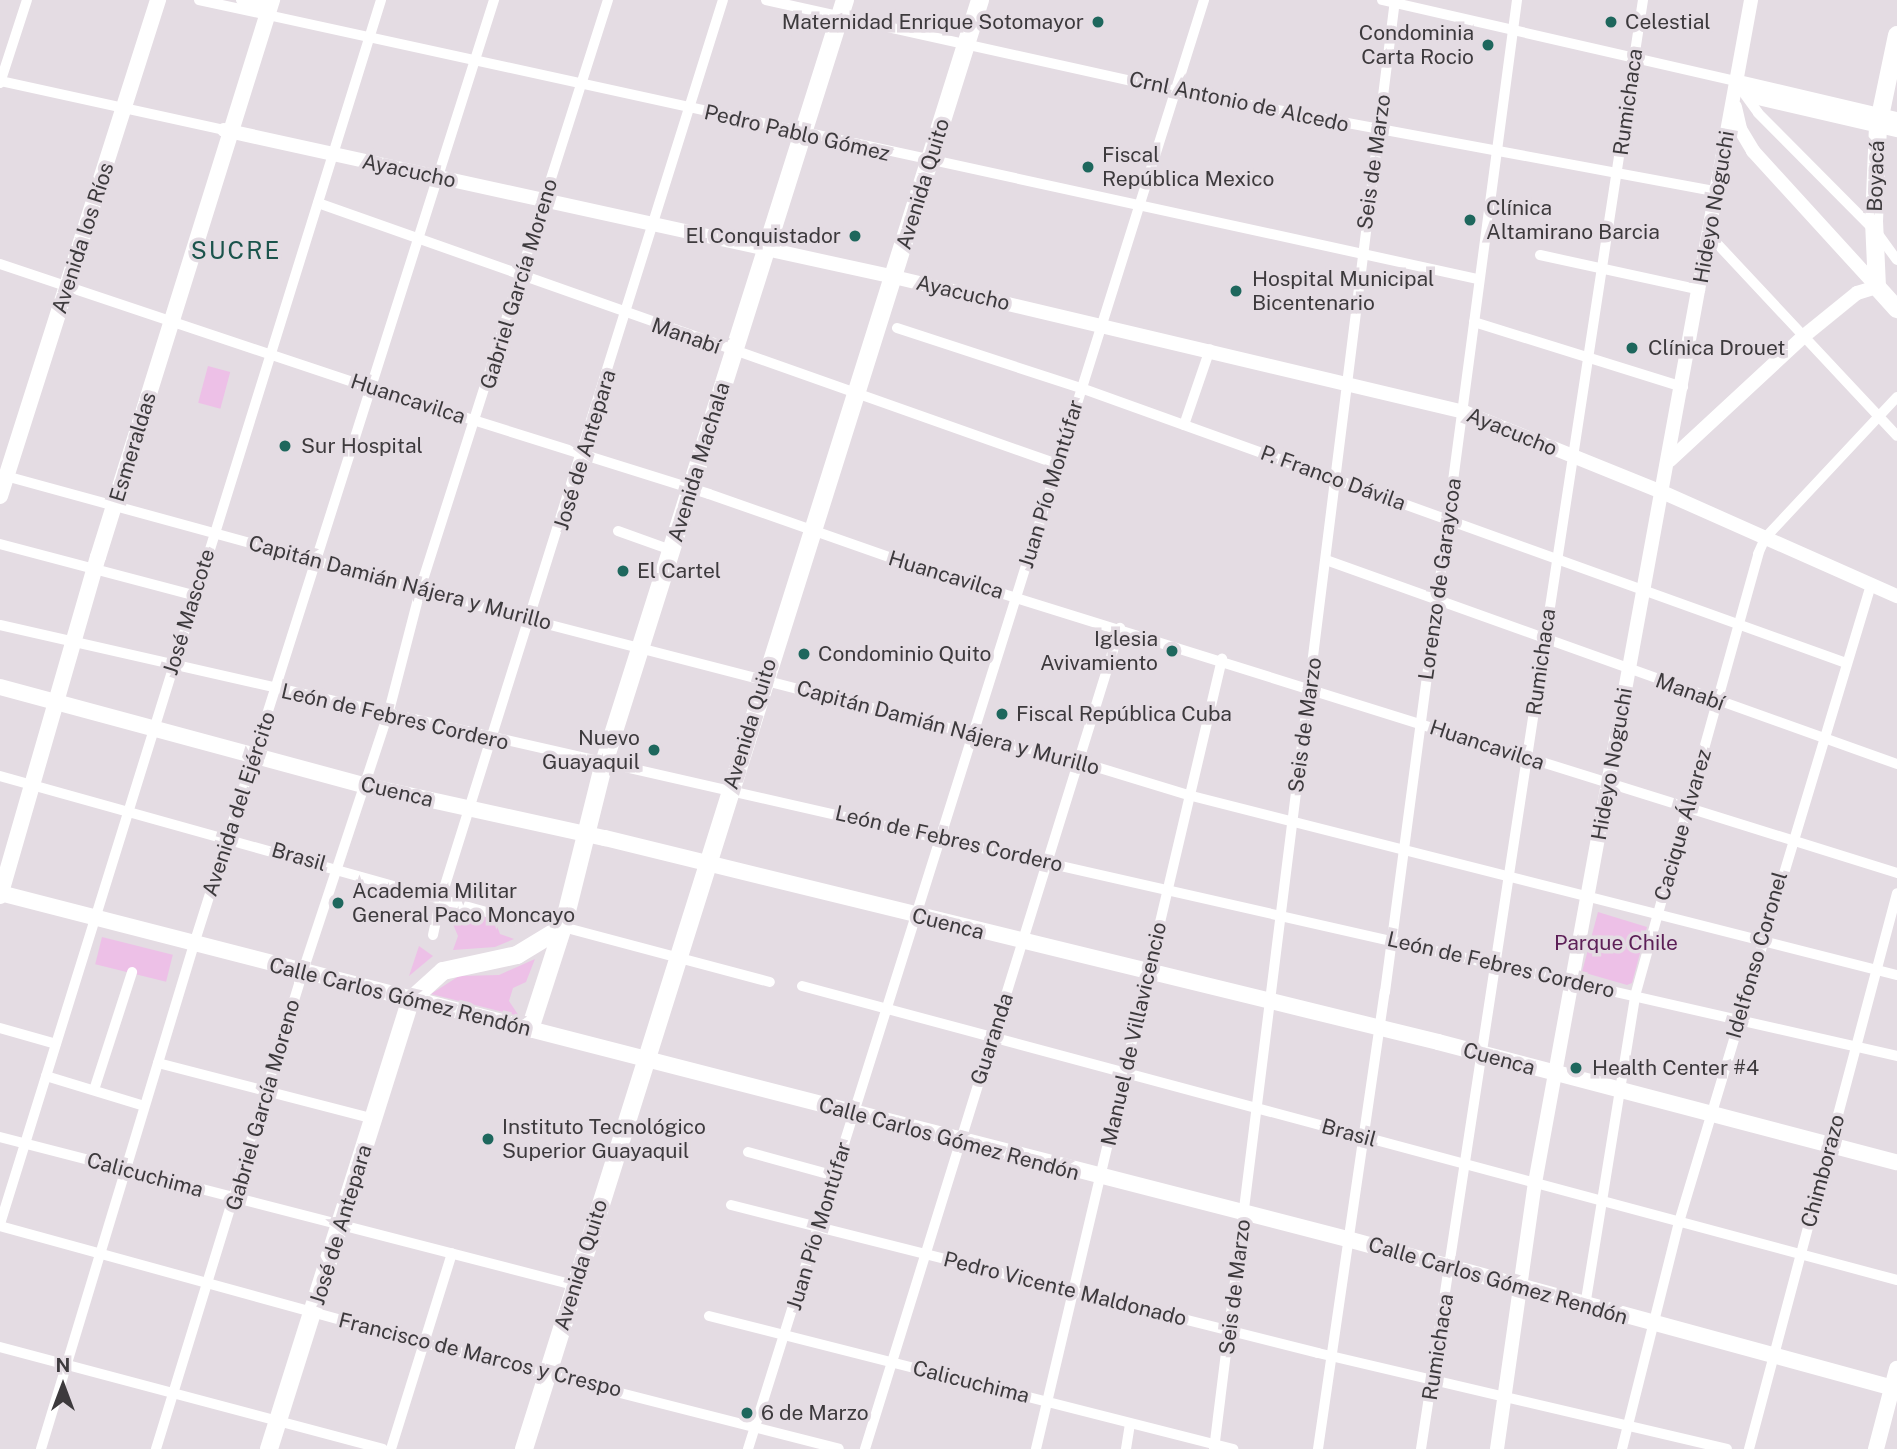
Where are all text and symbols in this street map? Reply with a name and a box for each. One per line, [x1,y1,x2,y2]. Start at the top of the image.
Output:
place label: Maternidad Enrique Sotomayor [782,9,1084,35]
place label: Celestial [1625,9,1711,35]
marker: Maternidad Enrique Sotomayor [1090,14,1106,30]
marker: Celestial [1603,14,1619,30]
place label: Condominia Carta Rocio [1359,20,1474,70]
marker: Condominia Carta Rocio [1480,37,1496,53]
street label: Rumichaca [1608,47,1648,157]
street label: Crnl Antonio de Alcedo [1126,66,1352,138]
street label: Seis de Marzo [1352,93,1396,231]
street label: Pedro Pablo Gómez [702,99,892,167]
street label: Avenida Quito [891,116,955,252]
street label: Hideyo Noguchi [1688,129,1740,285]
street label: Boyacá [1862,140,1890,212]
place label: Fiscal República Mexico [1102,142,1274,192]
street label: Ayacucho [360,149,458,193]
street label: Avenida los Ríos [47,159,119,317]
marker: Fiscal República Mexico [1080,159,1096,175]
street label: Gabriel García Moreno [475,176,563,392]
place label: Clínica Altamirano Barcia [1486,195,1660,245]
marker: Clínica Altamirano Barcia [1460,210,1480,230]
place label: El Conquistador [686,223,841,249]
marker: El Conquistador [847,228,863,244]
district label: SUCRE [191,237,281,265]
place label: Hospital Municipal Bicentenario [1252,266,1434,316]
street label: Ayacucho [914,270,1012,316]
marker: Hospital Municipal Bicentenario [1226,281,1246,301]
street label: Manabí [648,312,724,360]
place label: Clínica Drouet [1648,335,1785,361]
marker: Clínica Drouet [1622,338,1642,358]
street label: José de Antepara [549,367,621,533]
street label: Huancavilca [347,369,469,429]
street label: Avenida Machala [663,379,735,545]
street label: Esmeraldas [104,389,162,505]
street label: Juan Pío Montúfar [1013,397,1089,571]
street label: Ayacucho [1463,403,1561,461]
place label: Sur Hospital [301,433,423,459]
marker: Sur Hospital [275,436,295,456]
street label: P. Franco Dávila [1257,440,1409,516]
street label: Lorenzo de Garaycoa [1413,476,1467,682]
street label: Capitán Damián Nájera y Murillo [246,530,554,636]
street label: José Mascote [158,546,220,678]
street label: Huancavilca [885,546,1007,604]
place label: El Cartel [637,558,721,584]
marker: El Cartel [615,563,631,579]
street label: Rumichaca [1521,607,1561,717]
place label: Iglesia Avivamiento [1040,626,1158,676]
place label: Condominio Quito [818,641,992,667]
marker: Iglesia Avivamiento [1164,643,1180,659]
marker: Condominio Quito [796,646,812,662]
street label: Avenida Quito [718,656,782,792]
street label: Seis de Marzo [1283,656,1327,794]
street label: Manabí [1652,668,1728,716]
street label: Capitán Damián Nájera y Murillo [794,675,1102,781]
street label: León de Febres Cordero [279,679,511,755]
street label: Hideyo Noguchi [1586,686,1638,842]
place label: Fiscal República Cuba [1016,701,1232,727]
marker: Fiscal República Cuba [994,706,1010,722]
street label: Avenida del Ejército [197,708,281,900]
street label: Huancavilca [1426,715,1548,775]
place label: Nuevo Guayaquil [542,725,640,775]
marker: Nuevo Guayaquil [646,742,662,758]
street label: Cacique Álvarez [1649,746,1717,904]
street label: Cuenca [358,771,436,813]
street label: León de Febres Cordero [833,801,1065,877]
street label: Brasil [269,837,329,877]
street label: Idelfonso Coronel [1721,869,1793,1041]
place label: Academia Militar General Paco Moncayo [352,878,575,928]
marker: Academia Militar General Paco Moncayo [330,895,346,911]
street label: Cuenca [909,903,987,945]
street label: Manuel de Villavicencio [1096,919,1172,1149]
street label: León de Febres Cordero [1385,927,1617,1003]
park label: Parque Chile [1554,930,1678,956]
street label: Calle Carlos Gómez Rendón [266,952,534,1042]
street label: Guaranda [965,990,1019,1088]
street label: Gabriel García Moreno [221,996,305,1214]
street label: Cuenca [1460,1037,1538,1081]
place label: Health Center #4 [1592,1055,1759,1081]
marker: Health Center #4 [1566,1058,1586,1078]
street label: Calle Carlos Gómez Rendón [816,1092,1082,1186]
street label: Chimborazo [1796,1112,1850,1230]
place label: Instituto Tecnológico Superior Guayaquil [502,1114,706,1164]
street label: Brasil [1319,1114,1379,1152]
marker: Instituto Tecnológico Superior Guayaquil [480,1131,496,1147]
street label: Juan Pío Montúfar [781,1139,857,1313]
street label: José de Antepara [305,1142,377,1308]
street label: Calicuchima [84,1147,206,1203]
street label: Avenida Quito [549,1197,613,1333]
street label: Seis de Marzo [1214,1218,1256,1356]
street label: Calle Carlos Gómez Rendón [1365,1232,1631,1330]
street label: Pedro Vicente Maldonado [940,1246,1190,1332]
street label: Rumichaca [1417,1292,1459,1402]
street label: Francisco de Marcos y Crespo [335,1307,625,1403]
north arrow [28,1351,98,1421]
text: N [56,1354,70,1376]
street label: Calicuchima [910,1355,1032,1409]
place label: 6 de Marzo [761,1400,869,1426]
marker: 6 de Marzo [739,1405,755,1421]

